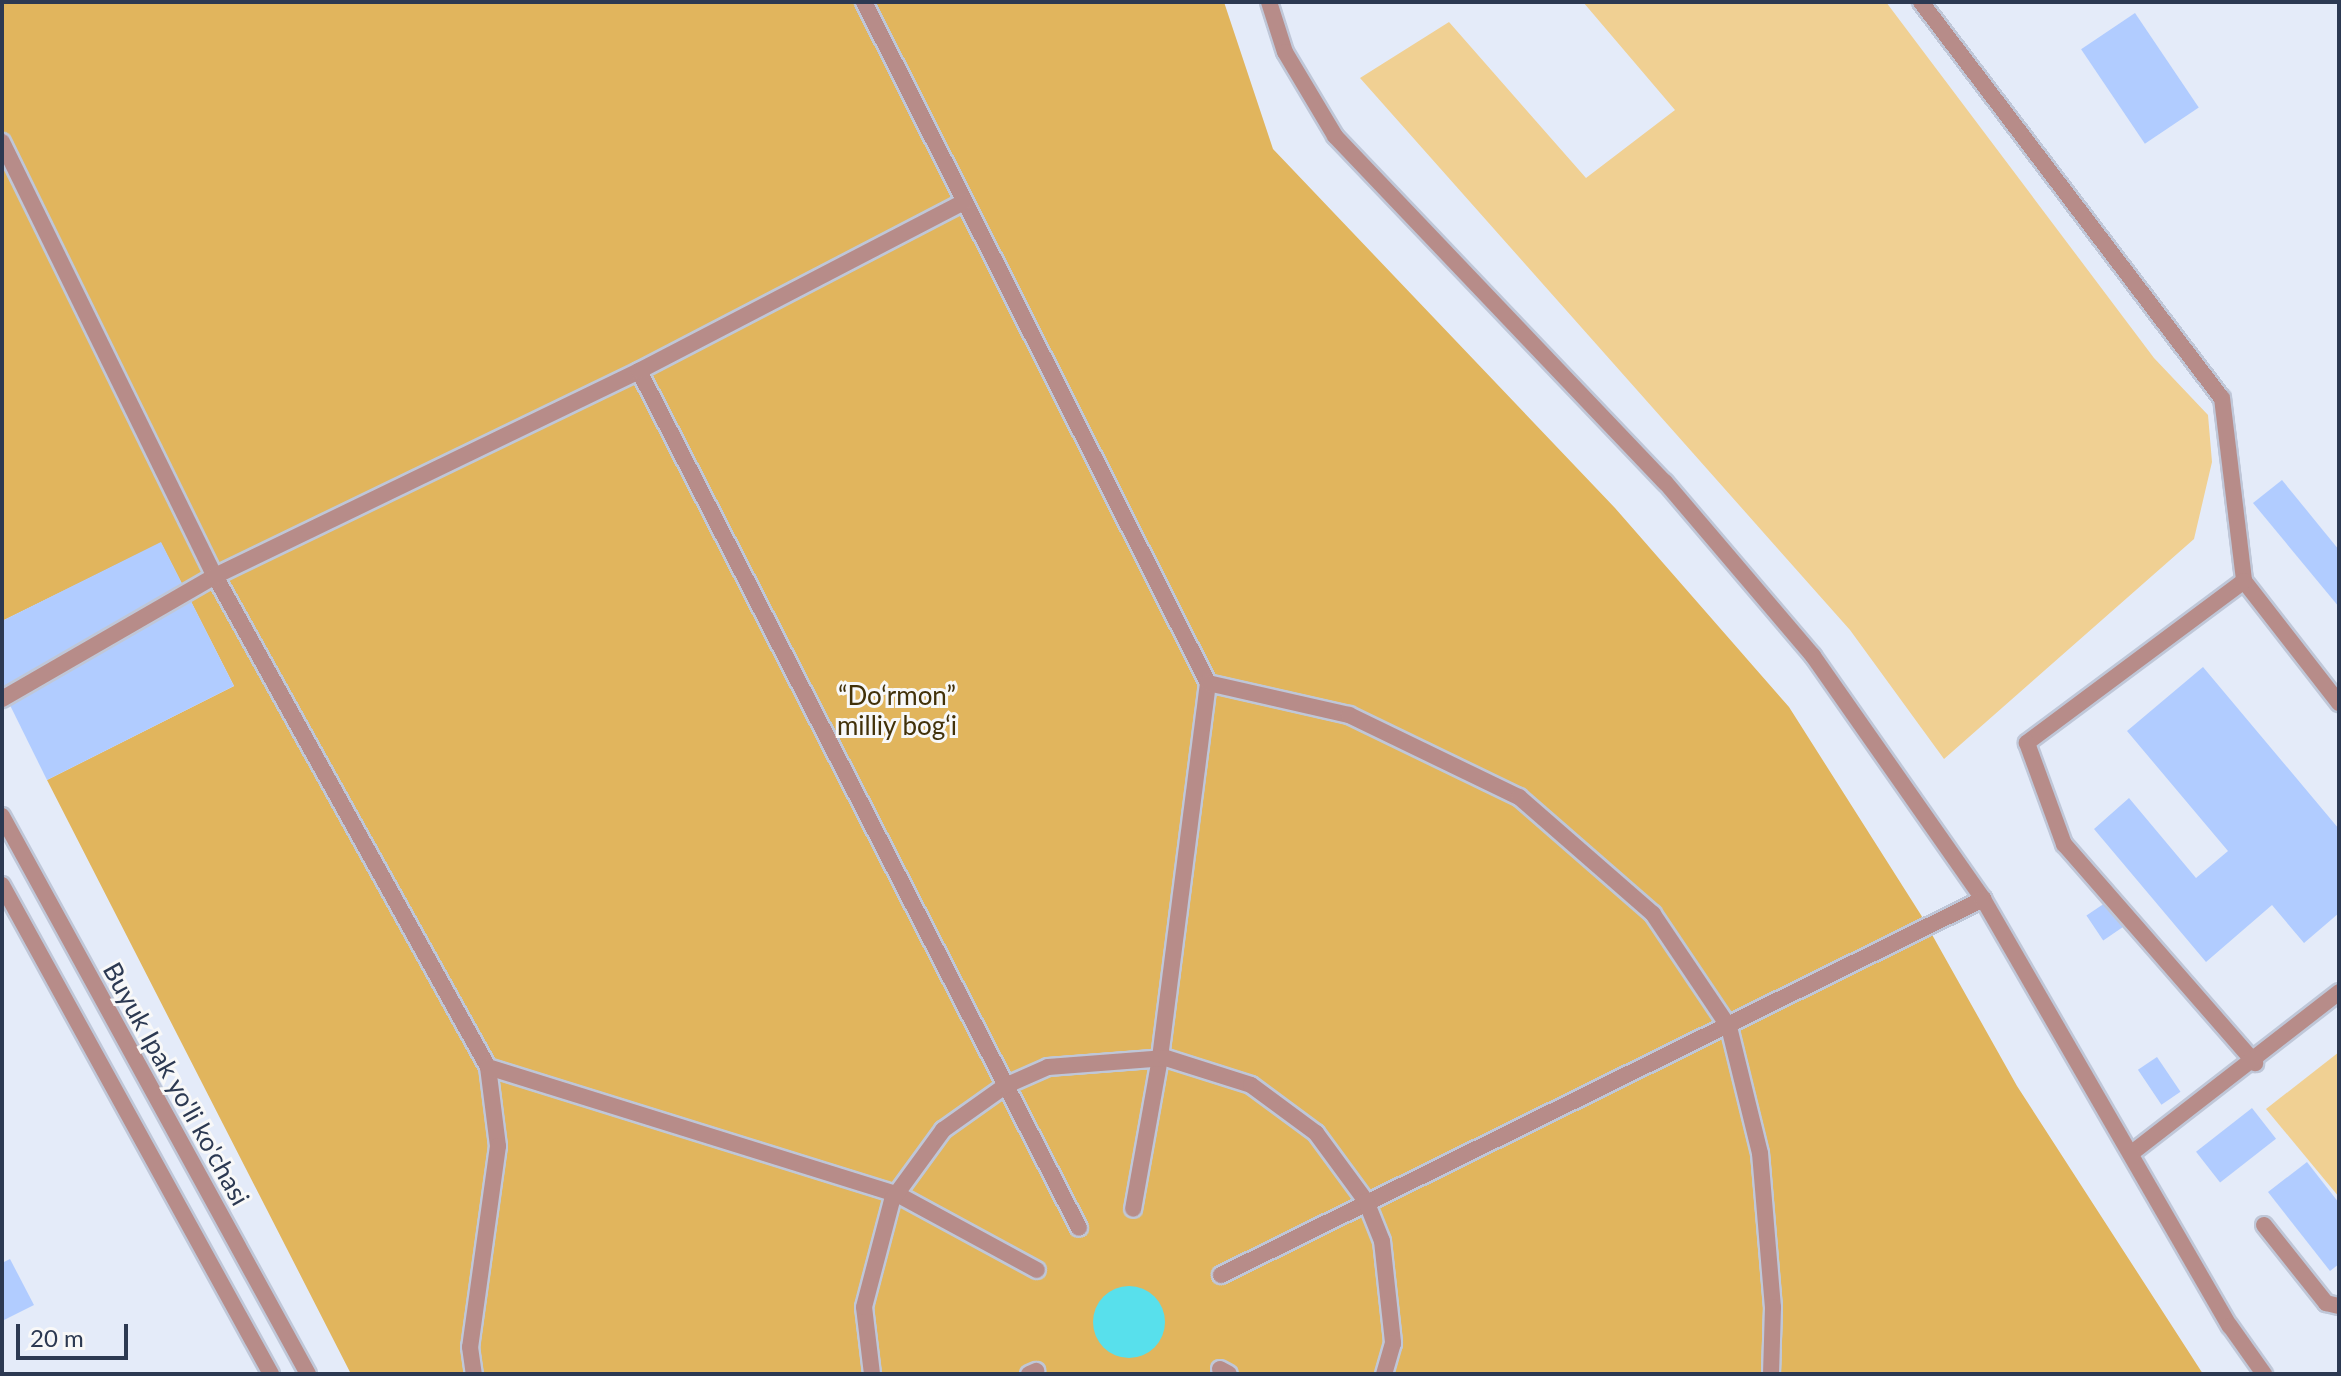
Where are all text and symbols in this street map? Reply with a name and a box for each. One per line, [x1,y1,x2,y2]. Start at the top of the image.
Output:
park label: “Do‘rmon” milliy bog‘i [837,680,957,742]
street label: Buyuk Ipak yo'li ko'chasi [96,957,256,1211]
scale bar [20,1308,132,1358]
text: 20 m [30,1323,84,1352]

